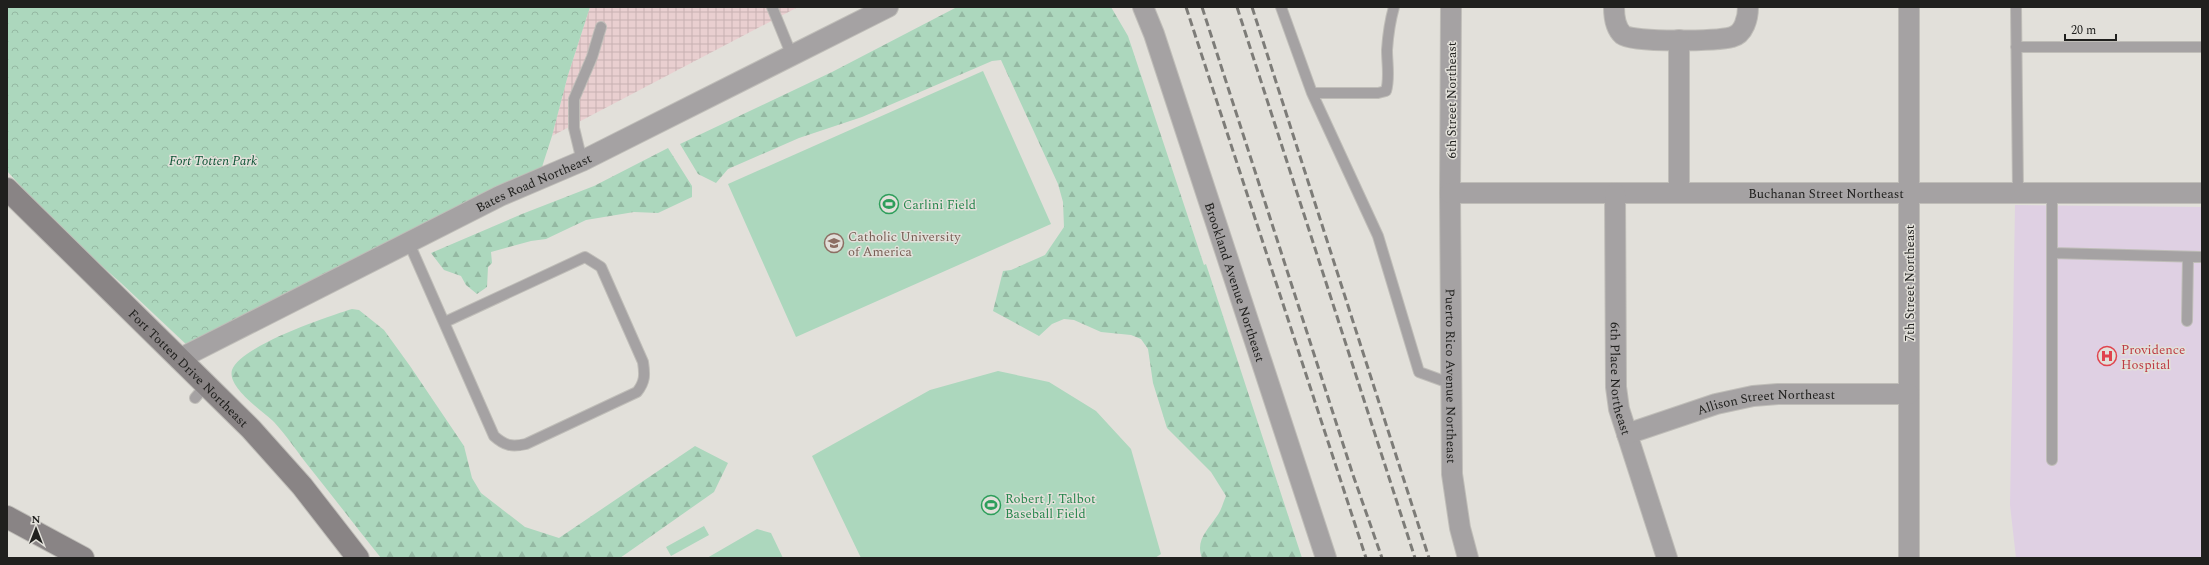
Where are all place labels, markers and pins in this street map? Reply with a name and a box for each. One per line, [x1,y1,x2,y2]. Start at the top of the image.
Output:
sports icon: Carlini Field [878,193,900,215]
place label: Carlini Field [903,195,976,215]
place label: Catholic University of America [848,227,961,262]
school or university icon: Catholic University of America [823,232,845,254]
place label: Providence Hospital [2121,340,2185,375]
hospital icon: Providence Hospital [2096,345,2118,367]
place label: Robert J. Talbot Baseball Field [1005,489,1096,524]
sports icon: Robert J. Talbot Baseball Field [980,494,1002,516]

